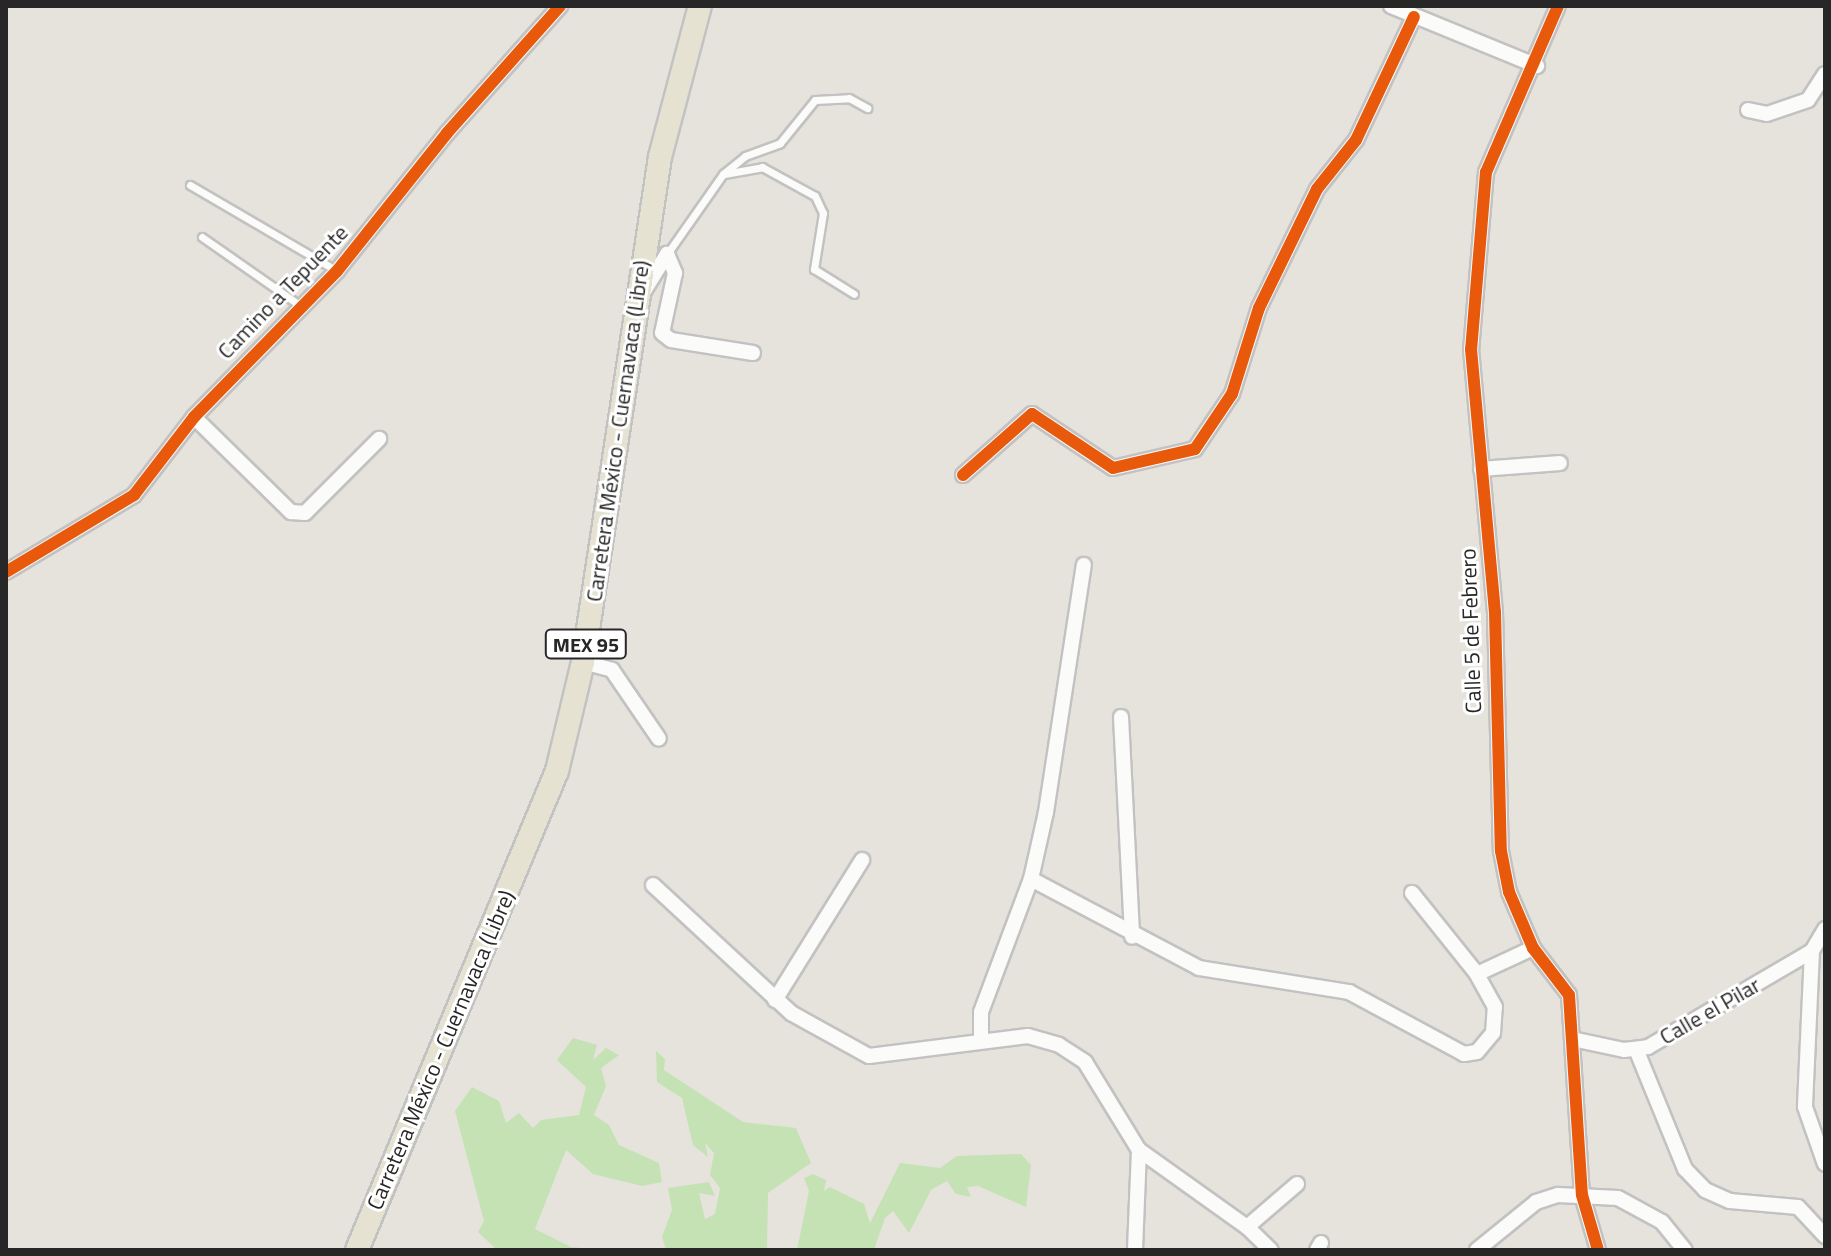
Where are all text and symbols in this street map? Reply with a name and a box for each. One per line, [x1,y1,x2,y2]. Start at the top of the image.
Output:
street label: Camino a Tepuente [212,220,354,364]
street label: Carretera México - Cuernavaca (Libre) [581,259,655,603]
street label: Calle 5 de Febrero [1455,548,1487,714]
road number: MEX 95 [544,628,628,660]
street label: Carretera México - Cuernavaca (Libre) [362,886,520,1214]
street label: Calle el Pilar [1655,972,1765,1050]

